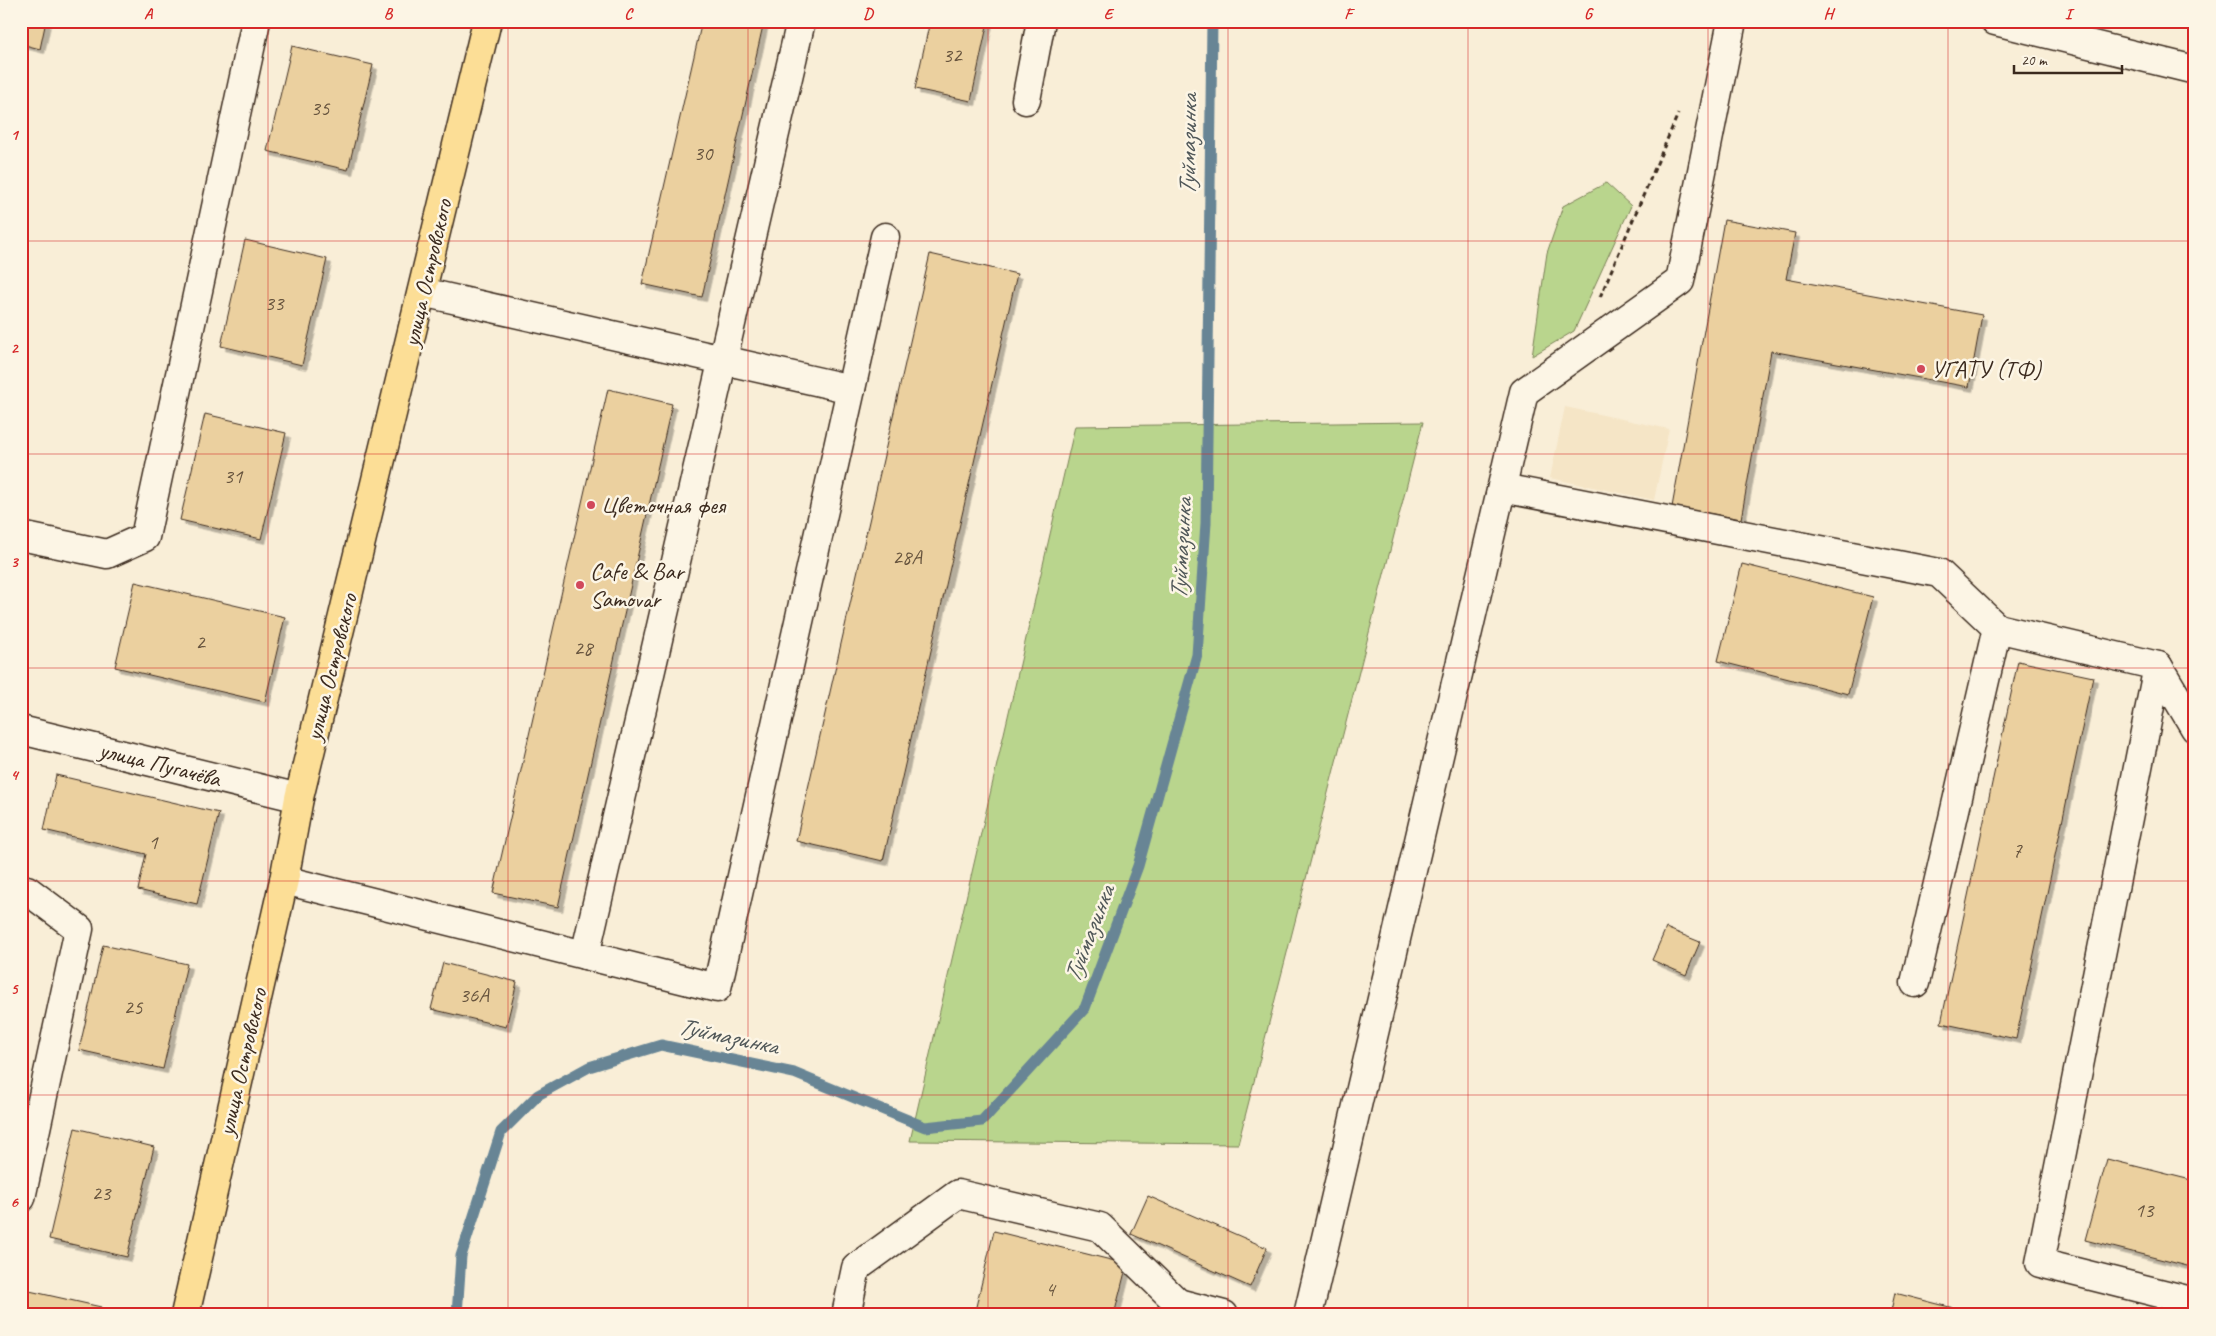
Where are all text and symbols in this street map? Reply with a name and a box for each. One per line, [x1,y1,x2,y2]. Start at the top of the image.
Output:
text: A [144,4,154,24]
text: B [384,4,394,24]
text: C [624,4,634,24]
text: D [863,4,874,24]
text: E [1104,4,1115,24]
text: F [1344,4,1355,24]
text: G [1584,4,1594,24]
text: H [1823,4,1835,24]
text: I [2065,4,2075,24]
house number: 32 [943,42,963,68]
scale bar [2014,42,2121,74]
text: 20 m [2021,51,2048,70]
water label: Туймазинка [1171,91,1205,196]
house number: 35 [311,95,331,121]
text: 1 [10,125,19,145]
house number: 30 [694,140,714,166]
street label: улица Островского [395,195,459,352]
house number: 33 [265,290,285,316]
text: 2 [10,338,19,358]
place label: УГАТУ (ТФ) [1931,354,2042,384]
marker: УГАТУ (ТФ) [1915,363,1927,375]
house number: 31 [224,463,244,489]
place label: Цветочная фея [601,490,727,520]
water label: Туймазинка [1162,495,1200,600]
marker: Цветочная фея [585,499,597,511]
house number: 28А [892,544,923,570]
text: 3 [10,552,19,572]
place label: Cafe & Bar Samovar [590,556,686,614]
marker: Cafe & Bar Samovar [574,579,586,591]
street label: улица Островского [298,589,364,746]
house number: 2 [195,629,206,655]
house number: 28 [574,635,595,661]
street label: улица Пугачёва [94,734,225,794]
text: 4 [10,765,19,785]
house number: 1 [148,829,159,855]
house number: 7 [2012,837,2023,863]
water label: Туймазинка [1056,878,1123,987]
text: 5 [11,979,20,999]
house number: 36А [459,982,490,1008]
street label: улица Островского [210,984,274,1141]
house number: 25 [124,994,144,1020]
water label: Туймазинка [675,1010,784,1063]
house number: 23 [92,1180,112,1206]
text: 6 [10,1192,19,1212]
house number: 13 [2135,1197,2155,1223]
house number: 4 [1045,1276,1057,1302]

